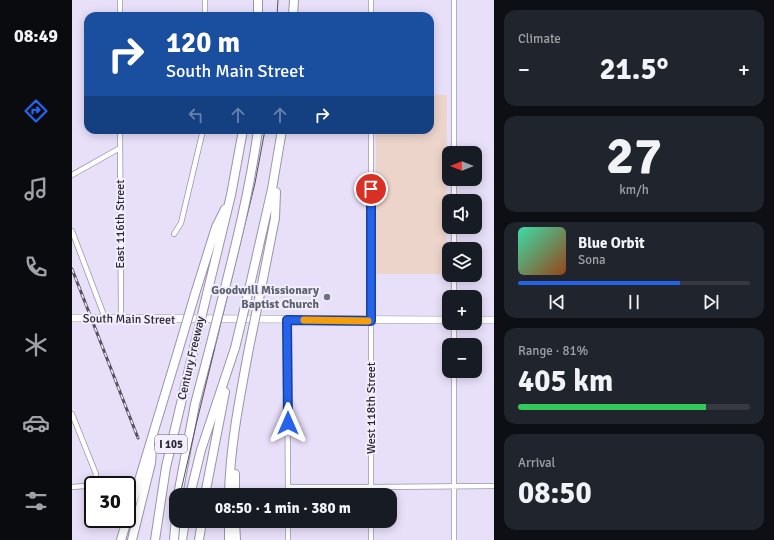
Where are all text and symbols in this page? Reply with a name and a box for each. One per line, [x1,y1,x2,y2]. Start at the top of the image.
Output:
text: 08:49 [14,25,58,47]
text: 120 m [166,26,240,60]
icon: right [100,28,152,80]
text: Climate [518,31,561,47]
text: 21.5° [599,51,669,88]
text: − [518,56,530,83]
text: + [738,56,750,83]
text: South Main Street [166,60,305,82]
icon: directions [22,97,50,125]
icon: left [185,104,207,126]
icon: ahead [227,104,249,126]
icon: ahead [269,104,291,126]
icon: right [311,104,333,126]
text: 27 [606,124,662,188]
north arrow [442,146,482,186]
map controls [442,146,482,378]
pin [354,172,388,206]
icon: music [22,175,50,203]
icon: arrive [360,178,382,200]
street label: East 116th Street [113,180,128,268]
text: km/h [619,182,649,198]
button: sound [442,194,482,234]
text: Blue Orbit [578,234,645,252]
button: layers [442,242,482,282]
text: Sona [578,252,606,268]
icon: phone [22,253,50,281]
place label: Goodwill Missionary Baptist Church [211,283,319,312]
button: + [442,290,482,330]
icon: previous [546,291,568,313]
icon: pause [623,291,645,313]
icon: next [700,291,722,313]
marker: Goodwill Missionary Baptist Church [322,292,332,302]
street label: South Main Street [83,311,175,328]
street label: Century Freeway [175,314,209,401]
icon: climate [22,331,50,359]
button: − [442,338,482,378]
text: Range · 81% [518,343,588,359]
street label: West 118th Street [364,362,379,454]
text: 405 km [518,363,613,400]
position arrow [267,402,309,444]
icon: car [22,409,50,437]
road number: I 105 [155,435,187,453]
text: Arrival [518,455,555,471]
text: 08:50 [518,475,592,512]
speed limit sign: 30 [84,476,136,528]
icon: filters [22,487,50,515]
text: 08:50 · 1 min · 380 m [215,499,351,517]

